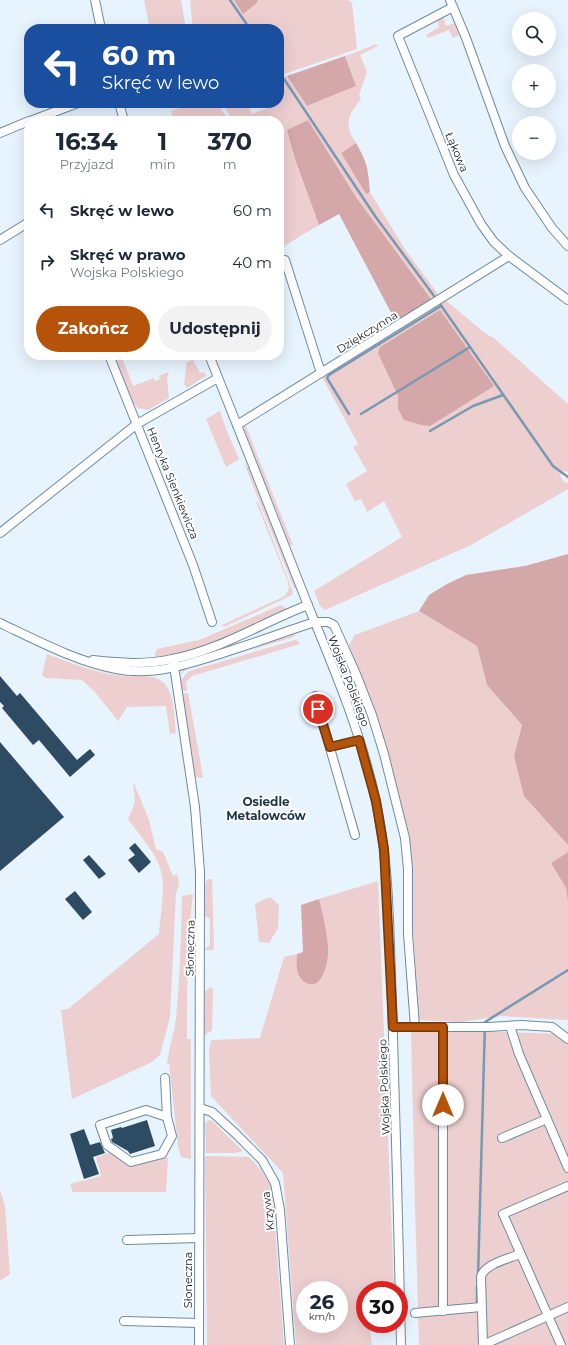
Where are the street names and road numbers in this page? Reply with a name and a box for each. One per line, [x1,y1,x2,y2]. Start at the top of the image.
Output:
street label: Łąkowa [442,130,472,174]
street label: Dziękczynna [334,308,400,356]
street label: Henryka Sienkiewicza [144,425,202,541]
street label: Wojska Polskiego [325,634,373,729]
street label: Słoneczna [183,920,197,976]
street label: Wojska Polskiego [375,1039,393,1135]
street label: Krzywa [259,1191,277,1231]
street label: Słoneczna [181,1252,195,1308]

